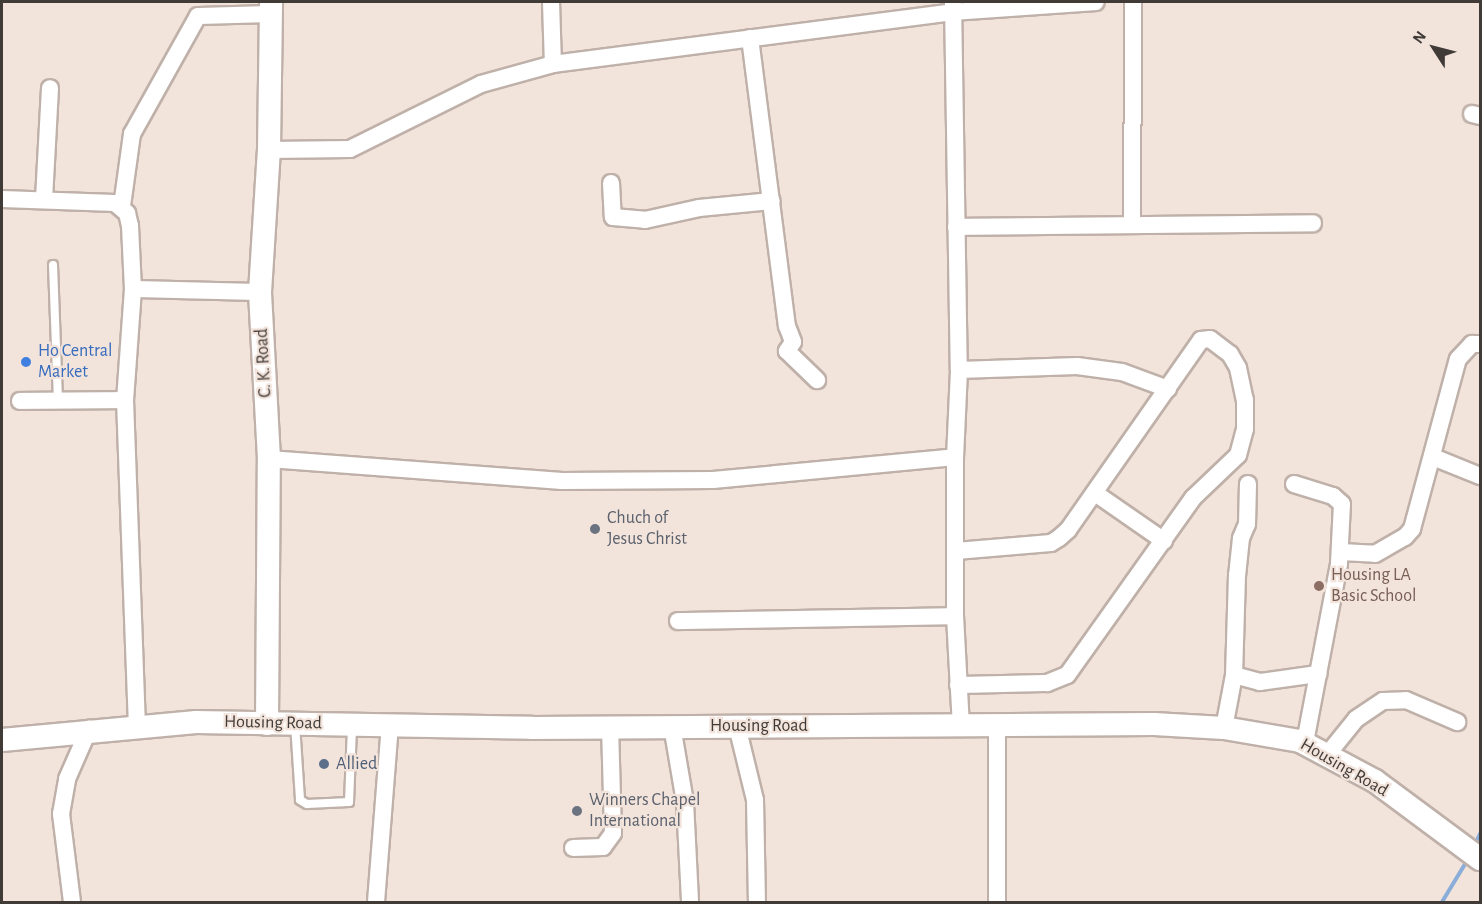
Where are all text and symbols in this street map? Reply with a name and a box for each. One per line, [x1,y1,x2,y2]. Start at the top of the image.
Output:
north arrow [1404,18,1464,78]
text: N [1410,28,1429,47]
street label: C. K. Road [251,328,277,398]
place label: Ho Central Market [38,341,112,384]
marker: Ho Central Market [19,355,33,369]
place label: Chuch of Jesus Christ [607,508,687,550]
marker: Chuch of Jesus Christ [588,522,602,536]
place label: Housing LA Basic School [1331,565,1416,608]
marker: Housing LA Basic School [1312,579,1326,593]
street label: Housing Road [224,711,322,735]
street label: Housing Road [710,715,808,737]
street label: Housing Road [1296,734,1392,802]
place label: Allied [336,753,377,775]
marker: Allied [317,757,331,771]
place label: Winners Chapel International [589,790,701,832]
marker: Winners Chapel International [570,804,584,818]

